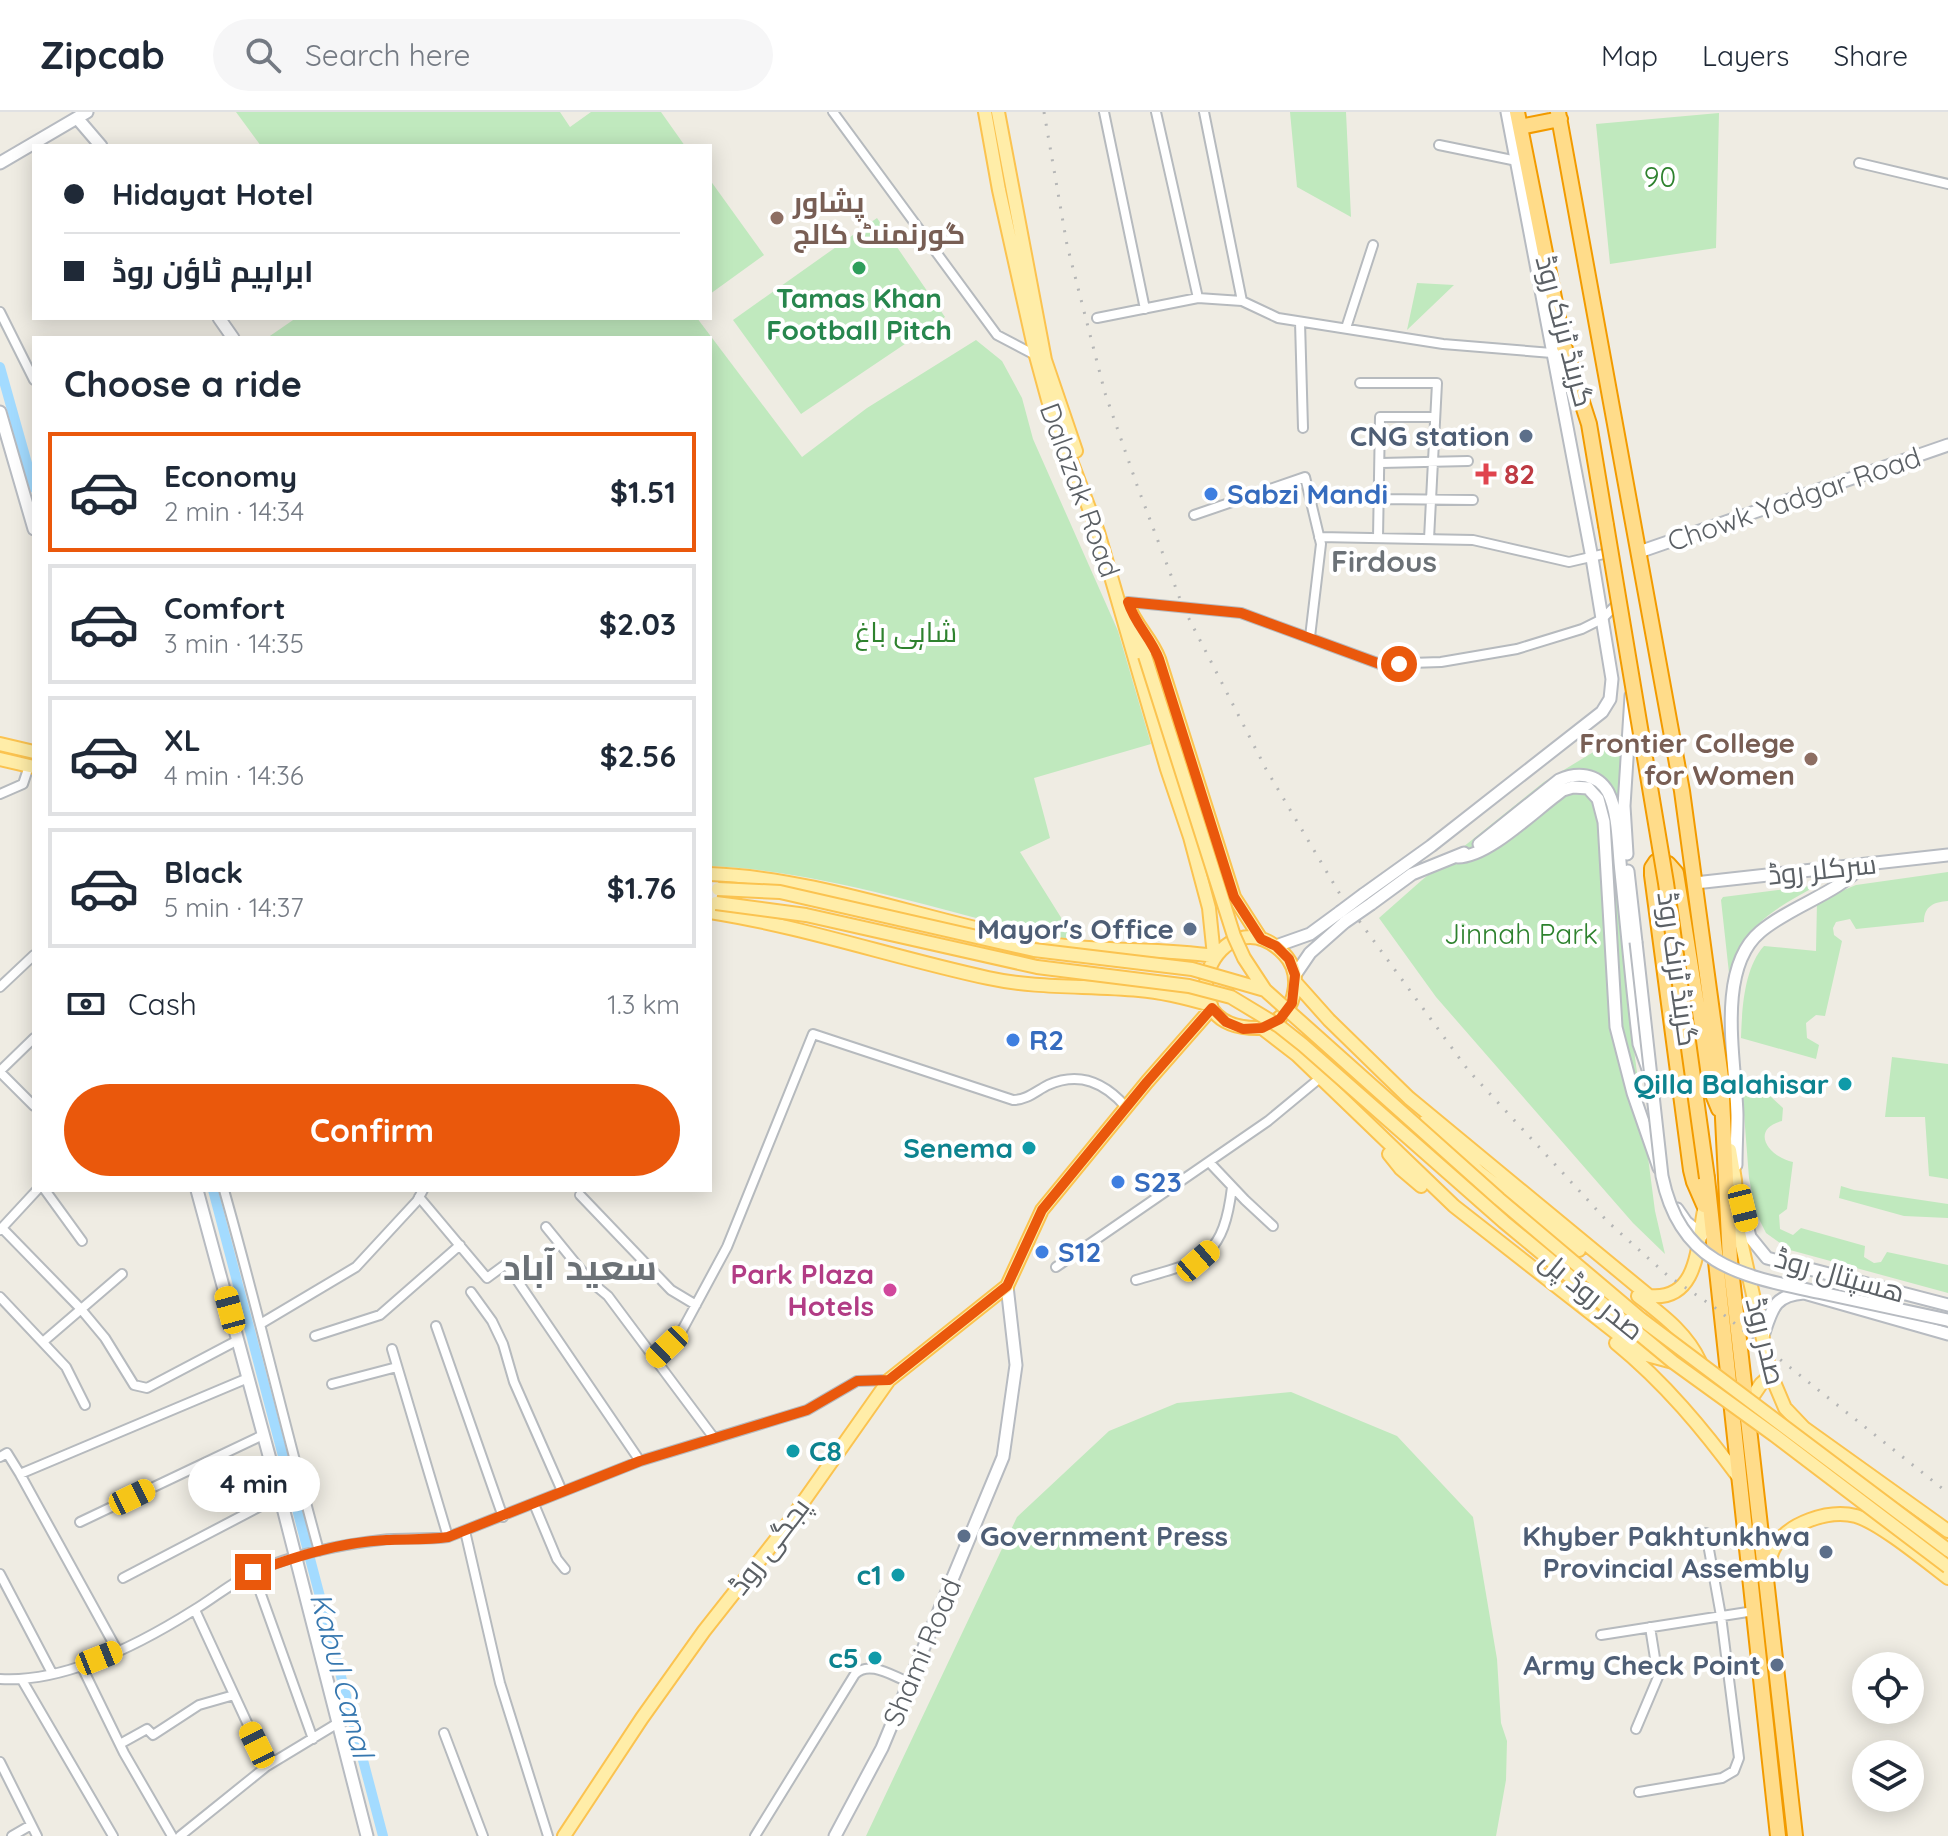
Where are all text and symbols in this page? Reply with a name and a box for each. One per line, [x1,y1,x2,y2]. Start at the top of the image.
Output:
search box [213,19,773,91]
text: Zipcab [40,31,165,79]
icon: search [241,33,285,77]
text: Search here [305,36,471,74]
text: Map [1601,38,1658,73]
text: Layers [1702,38,1789,73]
text: Share [1833,38,1908,73]
park label: 90 [1644,159,1676,194]
text: Hidayat Hotel [112,175,314,213]
place label: پشاور گورنمنٹ کالج [792,184,965,253]
marker: پشاور گورنمنٹ کالج [768,209,786,227]
street label: گرینڈ ٹرنک روڈ [1528,251,1603,411]
text: ابراہیم ٹاؤن روڈ [112,252,313,290]
marker: Tamas Khan Football Pitch [850,259,868,277]
place label: Tamas Khan Football Pitch [766,280,952,347]
text: Choose a ride [64,361,302,406]
street label: Dalazak Road [1033,398,1128,582]
place label: CNG station [1350,418,1510,453]
marker: CNG station [1517,427,1535,445]
street label: Chowk Yadgar Road [1663,439,1925,558]
icon: car [68,456,140,528]
place label: 82 [1504,456,1535,491]
text: Economy [164,457,297,495]
marker: 82 [1475,463,1497,485]
text: $1.51 [610,473,676,511]
place label: Sabzi Mandi [1227,476,1388,511]
marker: Sabzi Mandi [1202,485,1220,503]
text: 2 min · 14:34 [164,495,304,528]
district label: Firdous [1331,542,1437,580]
icon: car [68,588,140,660]
text: Comfort [164,589,285,627]
text: $2.03 [599,605,676,643]
park label: شاہی باغ [855,614,957,651]
text: 3 min · 14:35 [164,627,304,660]
route start [1381,646,1417,682]
icon: car [68,720,140,792]
text: XL [164,721,201,759]
place label: Frontier College for Women [1579,725,1795,792]
text: $2.56 [600,737,676,775]
marker: Frontier College for Women [1802,750,1820,768]
text: 4 min · 14:36 [164,759,304,792]
street label: سرکلر روڈ [1766,845,1878,892]
icon: car [68,852,140,924]
text: Black [164,853,243,891]
text: $1.76 [607,869,676,907]
street label: گرینڈ ٹرنک روڈ [1650,889,1707,1048]
text: 5 min · 14:37 [164,891,304,924]
place label: Mayor's Office [977,911,1174,946]
park label: Jinnah Park [1444,916,1598,951]
marker: Mayor's Office [1181,920,1199,938]
icon: cash [64,982,108,1026]
text: Cash [128,985,197,1023]
text: 1.3 km [607,988,680,1021]
place label: R2 [1029,1022,1064,1057]
marker: R2 [1004,1031,1022,1049]
place label: Qilla Balahisar [1633,1066,1829,1101]
marker: Qilla Balahisar [1836,1075,1854,1093]
button: Confirm [64,1084,680,1176]
place label: Senema [903,1130,1013,1165]
marker: Senema [1020,1139,1038,1157]
place label: S23 [1134,1164,1182,1199]
marker: S23 [1109,1173,1127,1191]
car [1726,1182,1760,1234]
place label: S12 [1058,1234,1102,1269]
car [1172,1236,1224,1286]
street label: ھسپتال روڈ [1771,1239,1909,1311]
street label: صدر روڈ پل [1532,1242,1651,1349]
marker: S12 [1033,1243,1051,1261]
district label: سعید آباد [503,1244,657,1289]
place label: Park Plaza Hotels [731,1256,874,1323]
marker: Park Plaza Hotels [881,1281,899,1299]
car [212,1284,248,1336]
street label: صدر روڈ [1739,1293,1794,1388]
car [641,1322,693,1372]
place label: C8 [809,1433,842,1468]
marker: C8 [784,1442,802,1460]
callout: 4 min [187,1456,319,1512]
text: 4 min [220,1467,288,1500]
car [105,1476,159,1518]
street label: پجگی روڈ [721,1490,818,1602]
place label: Government Press [980,1518,1228,1553]
place label: Khyber Pakhtunkhwa Provincial Assembly [1522,1518,1810,1585]
marker: Government Press [955,1527,973,1545]
marker: Khyber Pakhtunkhwa Provincial Assembly [1817,1543,1835,1561]
route end [235,1554,271,1590]
place label: c1 [857,1557,882,1592]
marker: c1 [889,1566,907,1584]
street label: Shami Road [875,1573,968,1731]
water label: Kabul Canal [302,1588,383,1764]
car [72,1638,126,1678]
place label: c5 [828,1640,859,1675]
place label: Army Check Point [1523,1647,1761,1682]
marker: c5 [866,1649,884,1667]
map controls [1852,1652,1924,1812]
button: locate [1852,1652,1924,1724]
marker: Army Check Point [1768,1656,1786,1674]
car [236,1718,278,1772]
button: layers [1852,1740,1924,1812]

